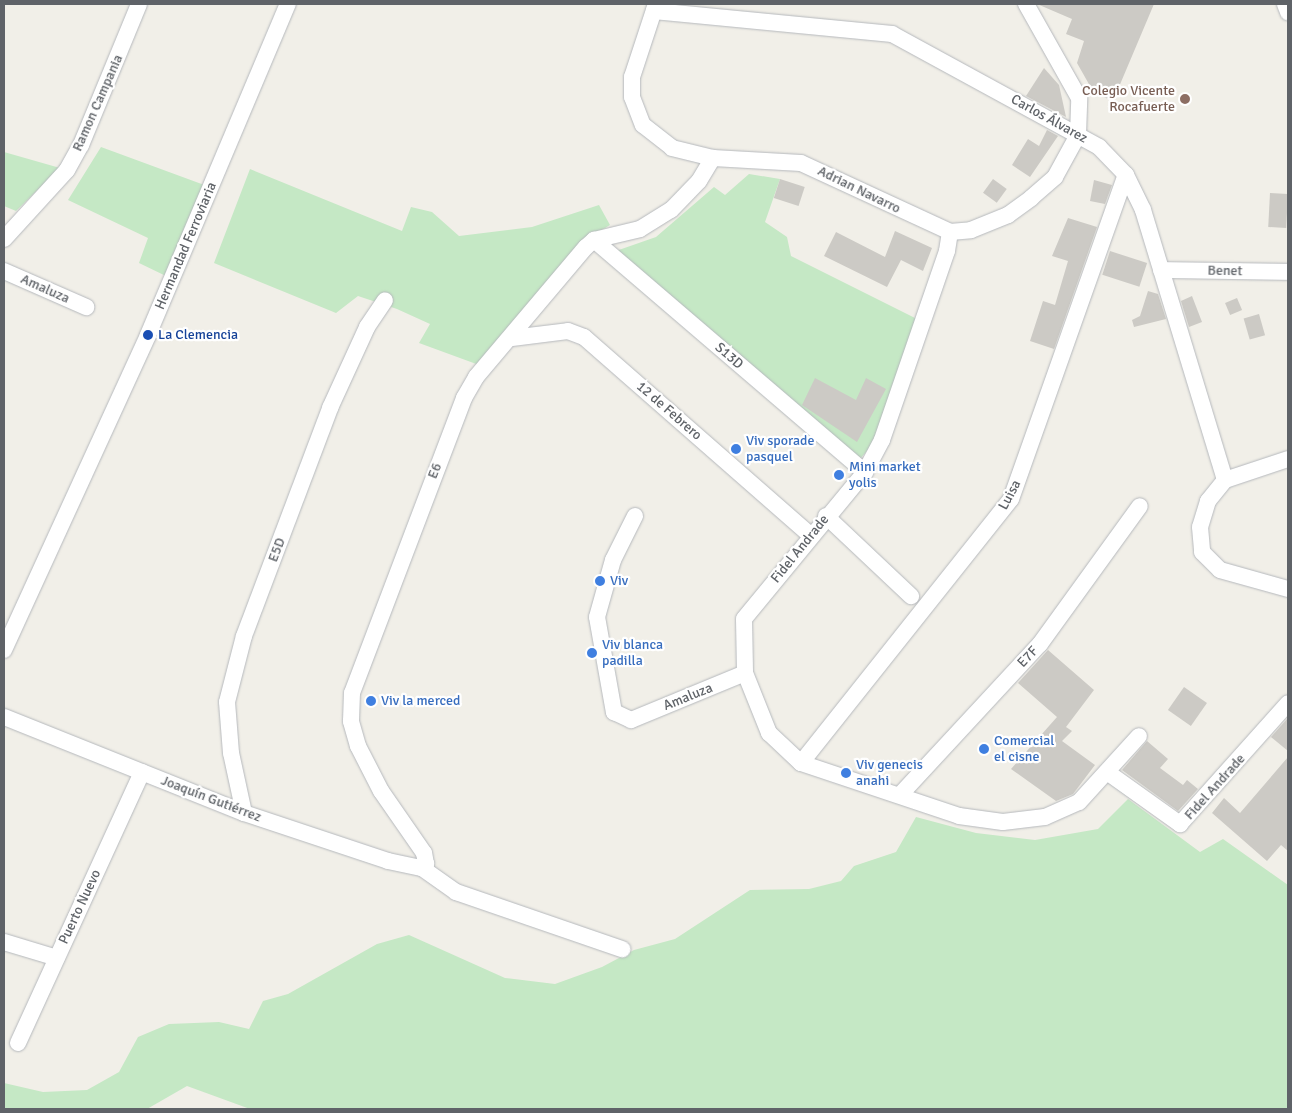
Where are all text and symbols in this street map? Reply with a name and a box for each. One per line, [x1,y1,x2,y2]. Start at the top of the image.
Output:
street label: Ramon Campania [69,52,127,154]
place label: Colegio Vicente Rocafuerte [1082,83,1175,115]
street label: Carlos Álvarez [1008,91,1090,147]
marker: Colegio Vicente Rocafuerte [1179,93,1191,105]
street label: Adrian Navarro [815,163,903,217]
street label: Hermandad Ferroviaria [152,180,220,312]
street label: Benet [1207,262,1243,280]
street label: Amaluza [18,271,72,307]
place label: La Clemencia [158,327,238,343]
marker: La Clemencia [142,329,154,341]
street label: S13D [711,339,747,373]
street label: 12 de Febrero [633,378,705,444]
place label: Viv sporade pasquel [746,433,815,466]
marker: Viv sporade pasquel [730,443,742,455]
place label: Mini market yolis [849,459,921,492]
street label: E6 [424,461,446,481]
marker: Mini market yolis [833,469,845,481]
street label: Luisa [995,477,1025,513]
street label: Fidel Andrade [767,512,833,586]
street label: E5D [265,536,289,564]
place label: Viv [610,573,628,589]
marker: Viv [594,575,606,587]
place label: Viv blanca padilla [602,637,663,670]
street label: E7F [1014,643,1042,671]
marker: Viv blanca padilla [586,647,598,659]
street label: Amaluza [661,680,715,714]
place label: Viv la merced [381,693,460,709]
marker: Viv la merced [365,695,377,707]
place label: Comercial el cisne [994,733,1054,766]
marker: Comercial el cisne [978,743,990,755]
street label: Fidel Andrade [1181,751,1249,823]
place label: Viv genecis anahi [856,757,923,790]
marker: Viv genecis anahi [840,767,852,779]
street label: Joaquín Gutiérrez [159,772,263,826]
street label: Puerto Nuevo [55,867,105,947]

